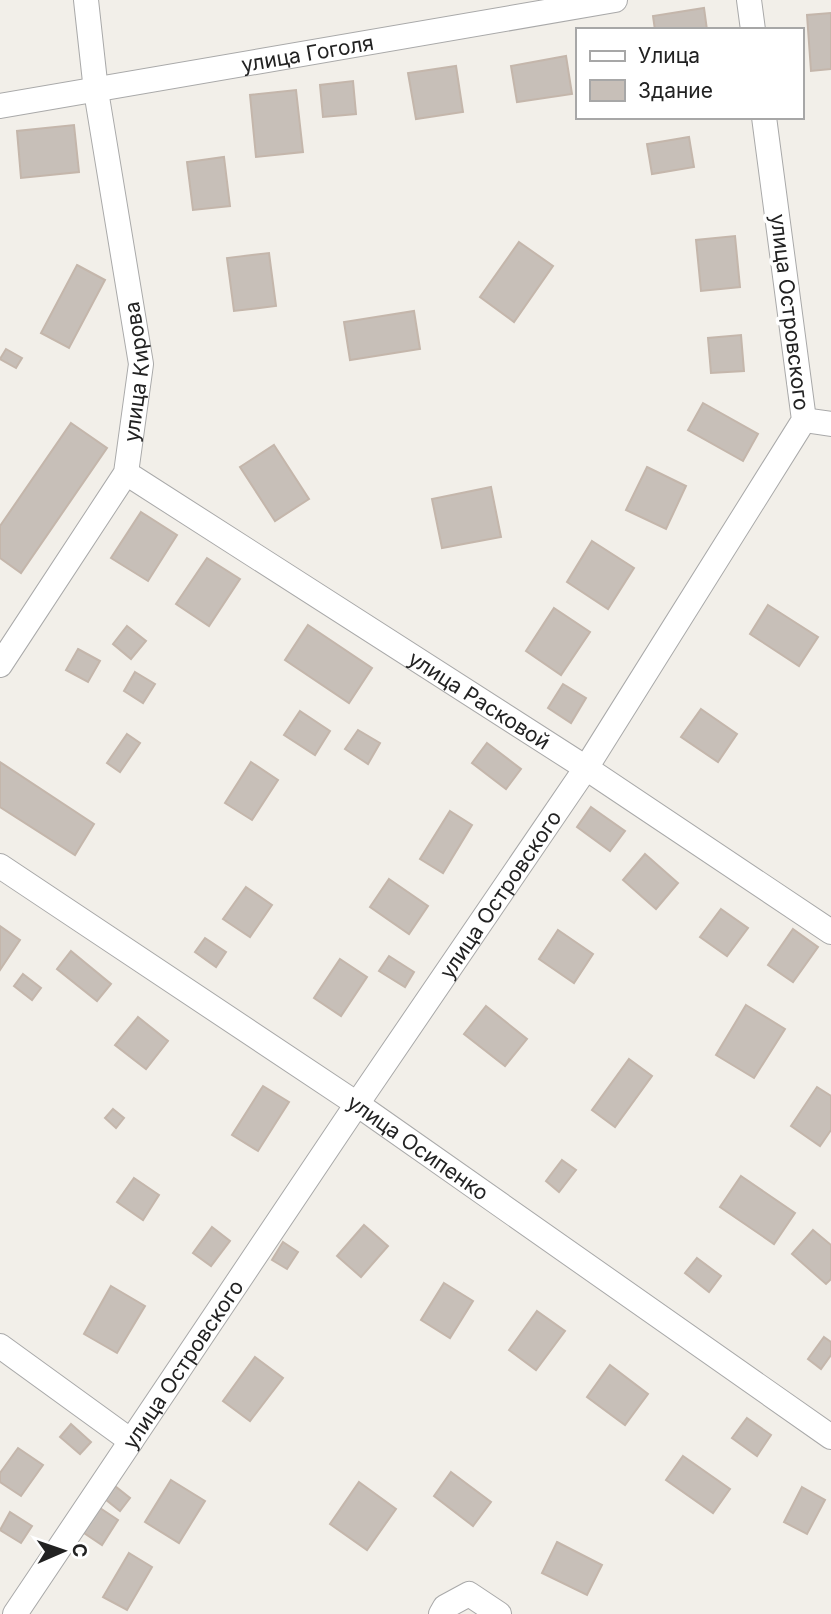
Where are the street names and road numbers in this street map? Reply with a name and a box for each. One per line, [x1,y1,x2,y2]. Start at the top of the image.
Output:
street label: улица Гоголя [239,29,376,77]
street label: улица Островского [766,212,814,412]
street label: улица Кирова [118,300,154,443]
street label: улица Расковой [404,645,555,754]
street label: улица Островского [434,805,566,983]
street label: улица Осипенко [343,1089,494,1205]
street label: улица Островского [117,1275,248,1453]

